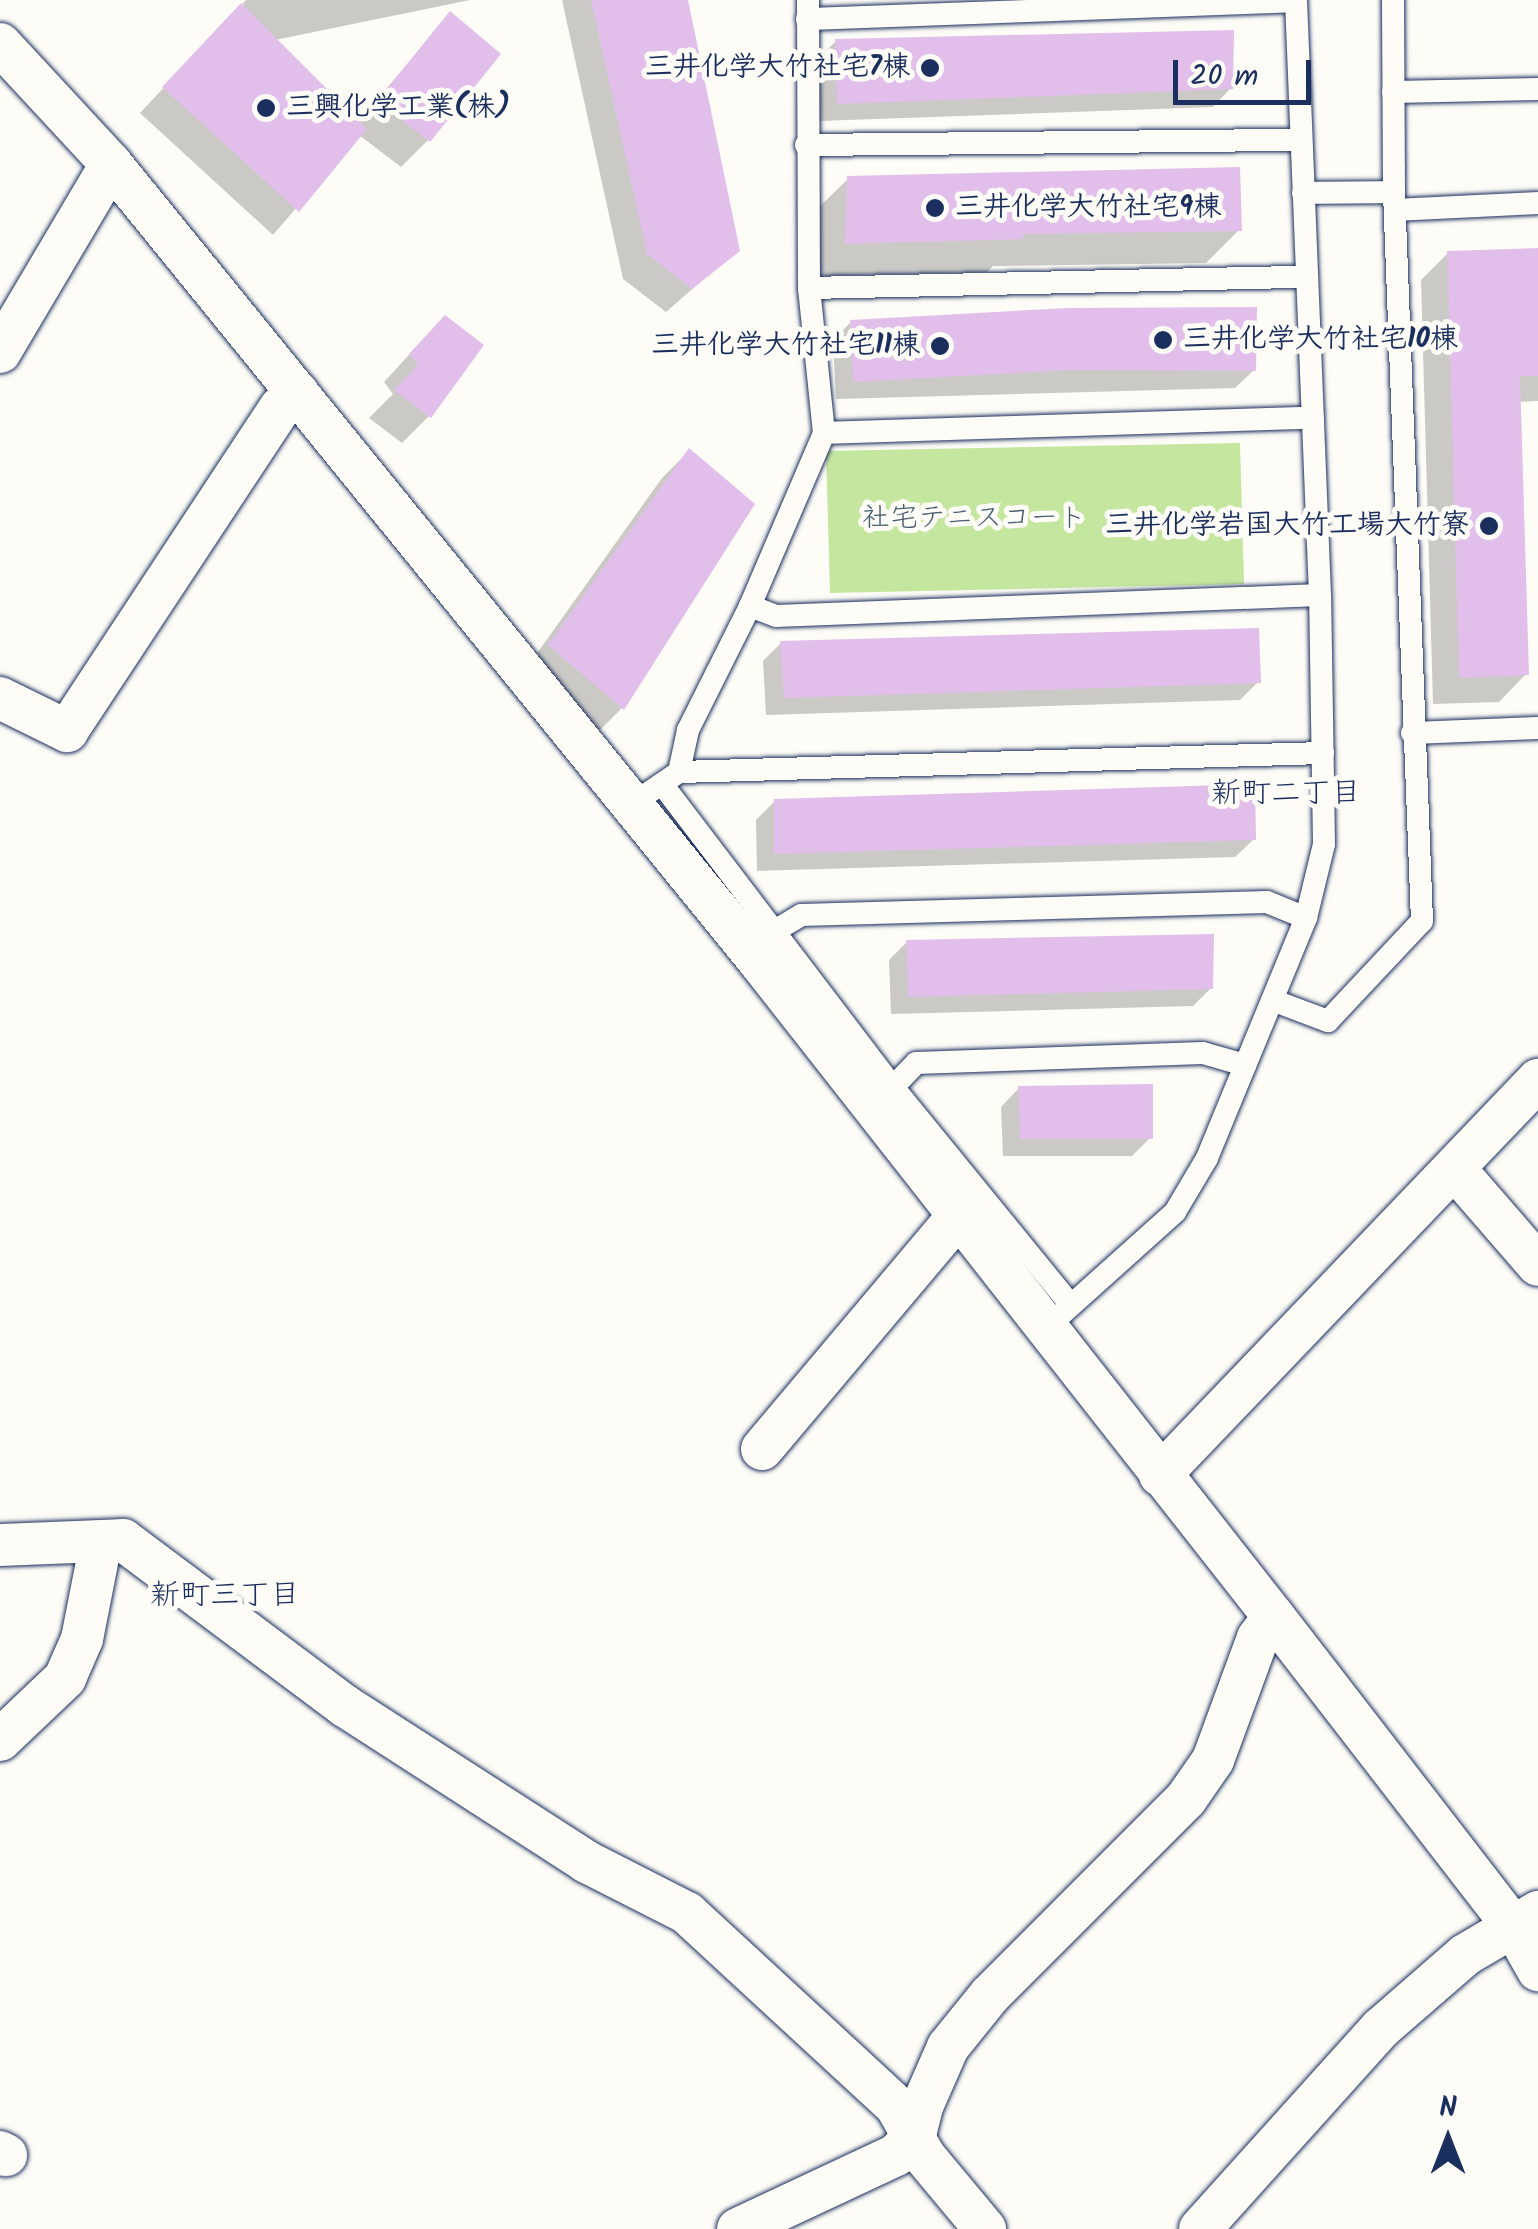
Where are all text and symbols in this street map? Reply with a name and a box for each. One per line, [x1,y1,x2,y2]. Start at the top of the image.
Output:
scale bar [1178,40,1316,102]
place label: 三井化学大竹社宅7棟 [645,51,910,85]
text: 20 m [1190,53,1258,101]
marker: 三井化学大竹社宅7棟 [919,57,941,79]
place label: 三興化学工業(株) [286,91,510,125]
marker: 三興化学工業(株) [255,97,277,119]
place label: 三井化学大竹社宅9棟 [955,191,1221,225]
marker: 三井化学大竹社宅9棟 [924,197,946,219]
place label: 三井化学大竹社宅10棟 [1183,323,1458,357]
place label: 三井化学大竹社宅11棟 [651,329,920,363]
marker: 三井化学大竹社宅10棟 [1152,329,1174,351]
marker: 三井化学大竹社宅11棟 [929,335,951,357]
park label: 社宅テニスコート [862,502,1086,536]
place label: 三井化学岩国大竹工場大竹寮 [1105,509,1469,543]
marker: 三井化学岩国大竹工場大竹寮 [1478,515,1500,537]
district label: 新町二丁目 [1211,776,1361,812]
district label: 新町三丁目 [150,1578,300,1614]
text: N [1439,2086,1457,2131]
north arrow [1398,2089,1498,2189]

